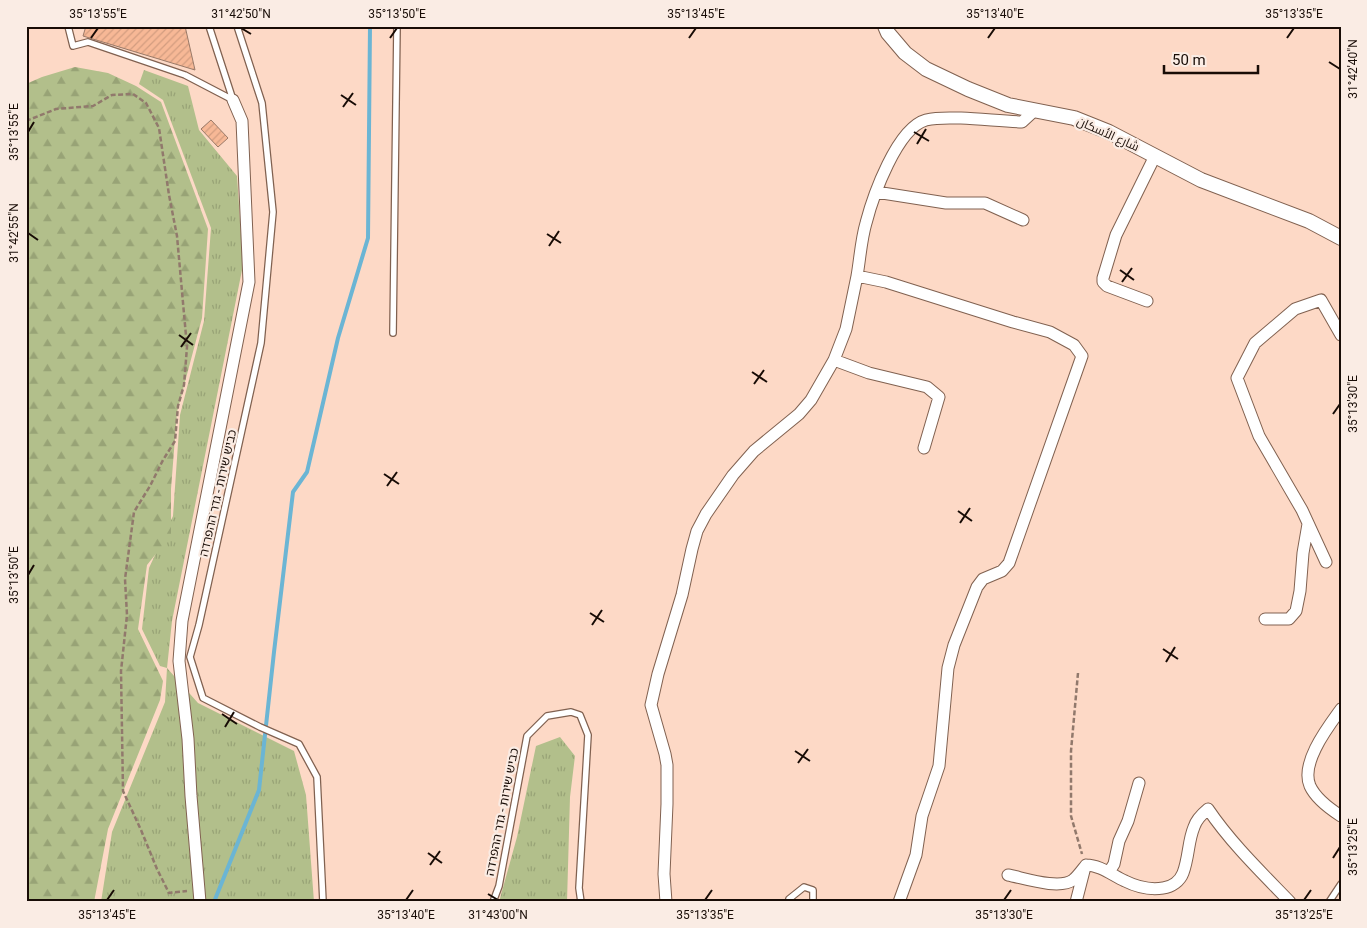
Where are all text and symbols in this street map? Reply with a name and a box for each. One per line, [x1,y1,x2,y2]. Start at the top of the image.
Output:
text: 35°13'55"E [69,7,127,21]
text: 31°42'50"N [211,7,271,21]
text: 35°13'50"E [368,7,426,21]
text: 35°13'45"E [667,7,725,21]
text: 35°13'40"E [966,7,1024,21]
text: 35°13'35"E [1265,7,1323,21]
text: 31°42'40"N [1346,39,1360,99]
scale bar [1164,42,1258,74]
text: 50 m [1172,51,1206,69]
text: 35°13'55"E [7,103,21,161]
street label: شارع الأسكان [1074,114,1141,155]
text: 31°42'55"N [7,203,21,263]
text: 35°13'30"E [1346,375,1360,433]
street label: כביש שירות - גדר ההפרדה [197,428,239,558]
text: 35°13'50"E [7,546,21,604]
street label: כביש שירות - גדר ההפרדה [483,747,521,877]
text: 35°13'25"E [1346,818,1360,876]
text: 35°13'45"E [78,908,136,922]
text: 35°13'40"E [377,908,435,922]
text: 31°43'00"N [468,908,528,922]
text: 35°13'35"E [676,908,734,922]
text: 35°13'30"E [975,908,1033,922]
text: 35°13'25"E [1275,908,1333,922]

